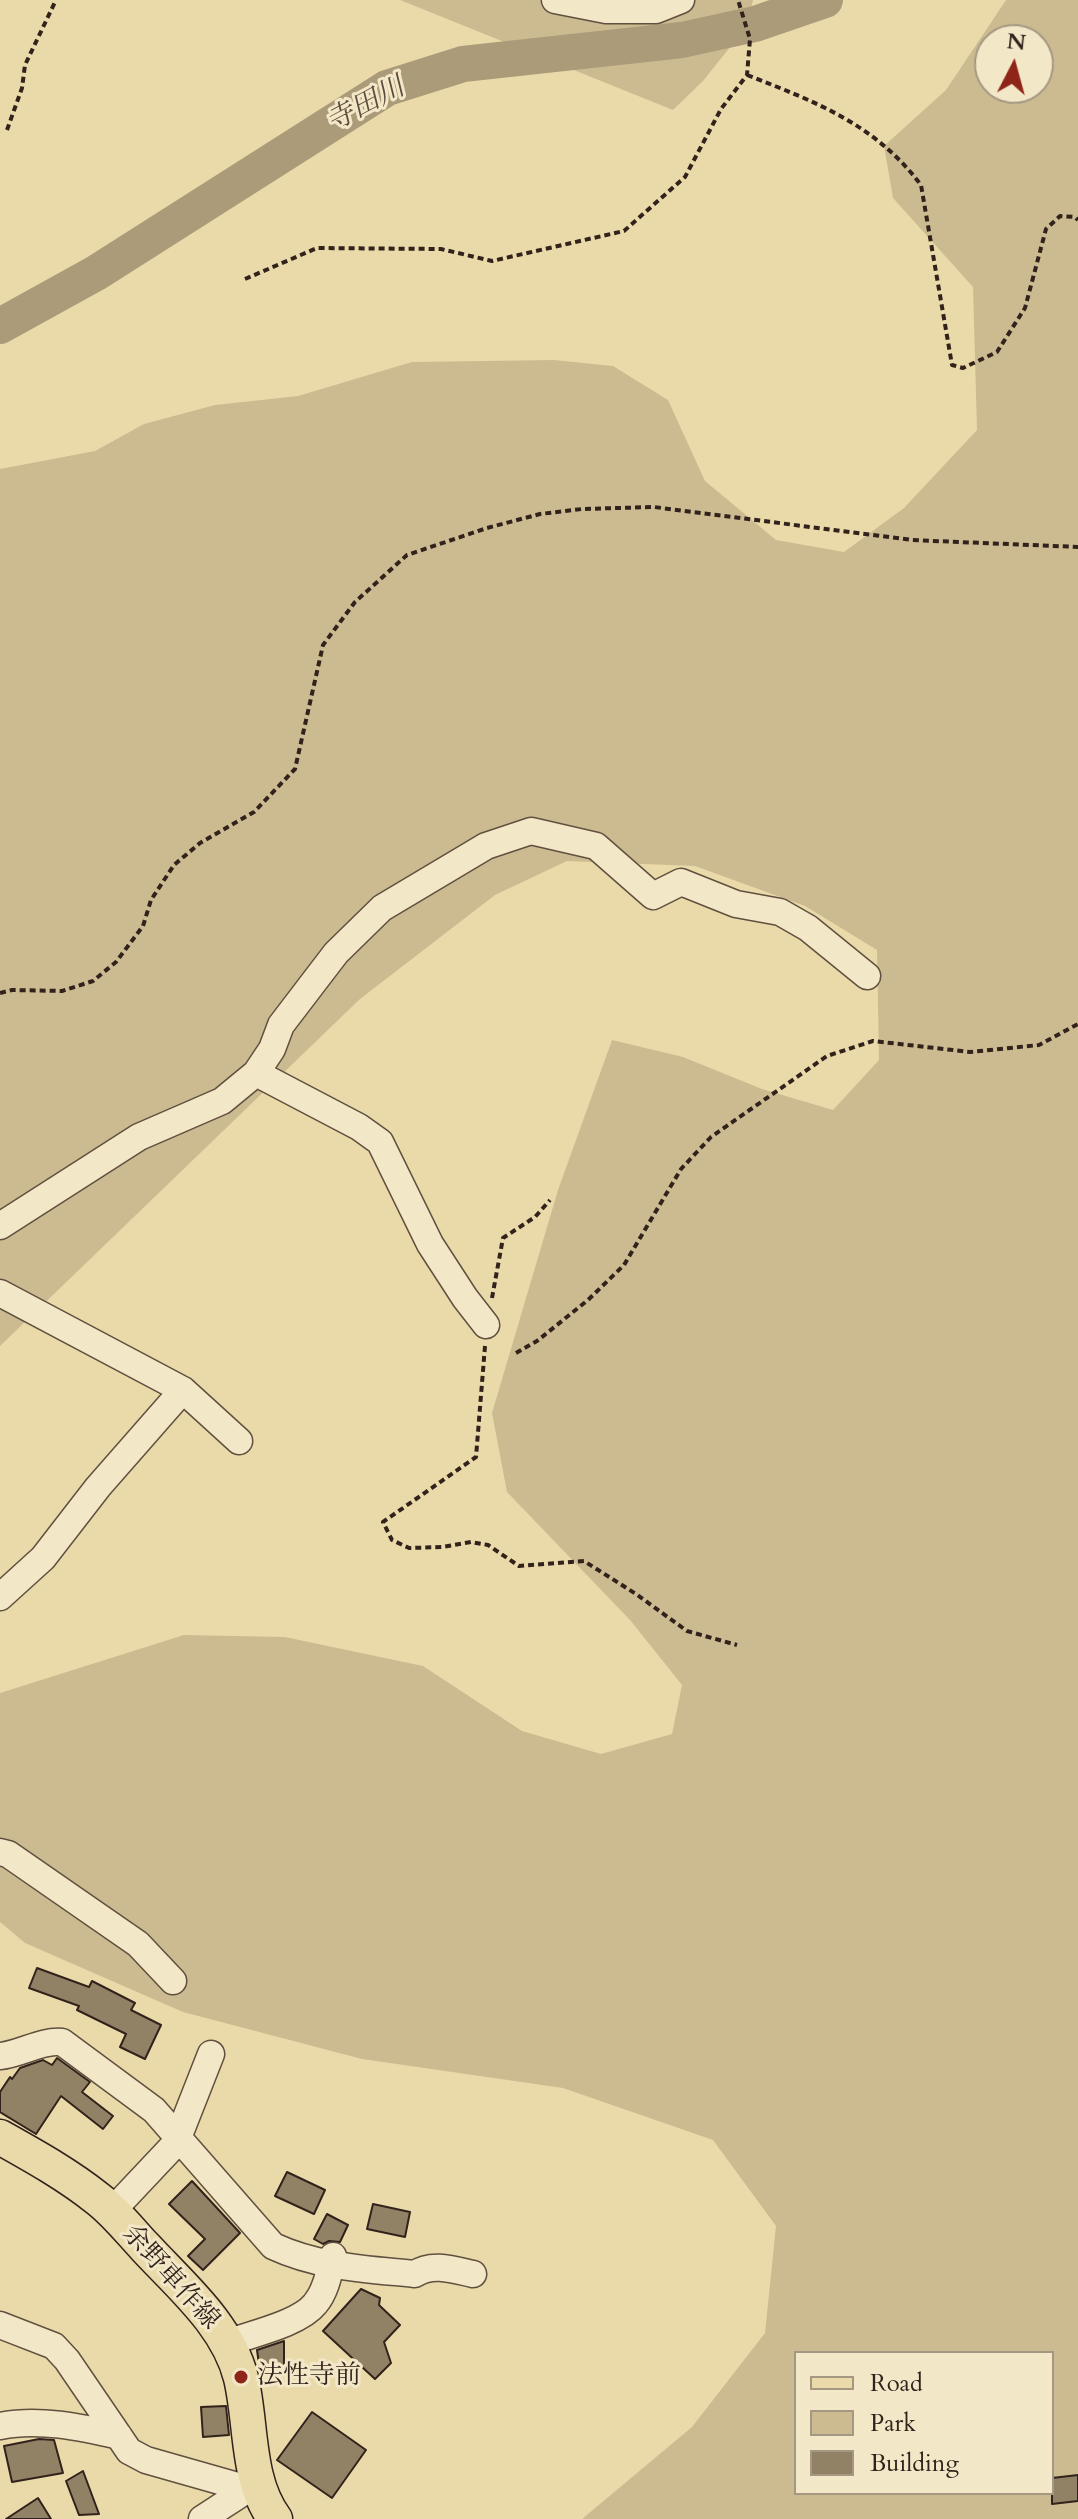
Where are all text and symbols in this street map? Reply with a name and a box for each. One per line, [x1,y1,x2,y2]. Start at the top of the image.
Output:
north arrow [974,24,1054,104]
text: N [1005,26,1027,58]
water label: 寺田川 [321,71,411,141]
street label: 余野車作線 [115,2219,225,2337]
legend [794,2351,1054,2495]
place label: 法性寺前 [257,2361,361,2393]
text: Road [870,2367,923,2400]
marker: 法性寺前 [232,2368,250,2386]
text: Park [870,2407,916,2440]
text: Building [870,2447,959,2480]

